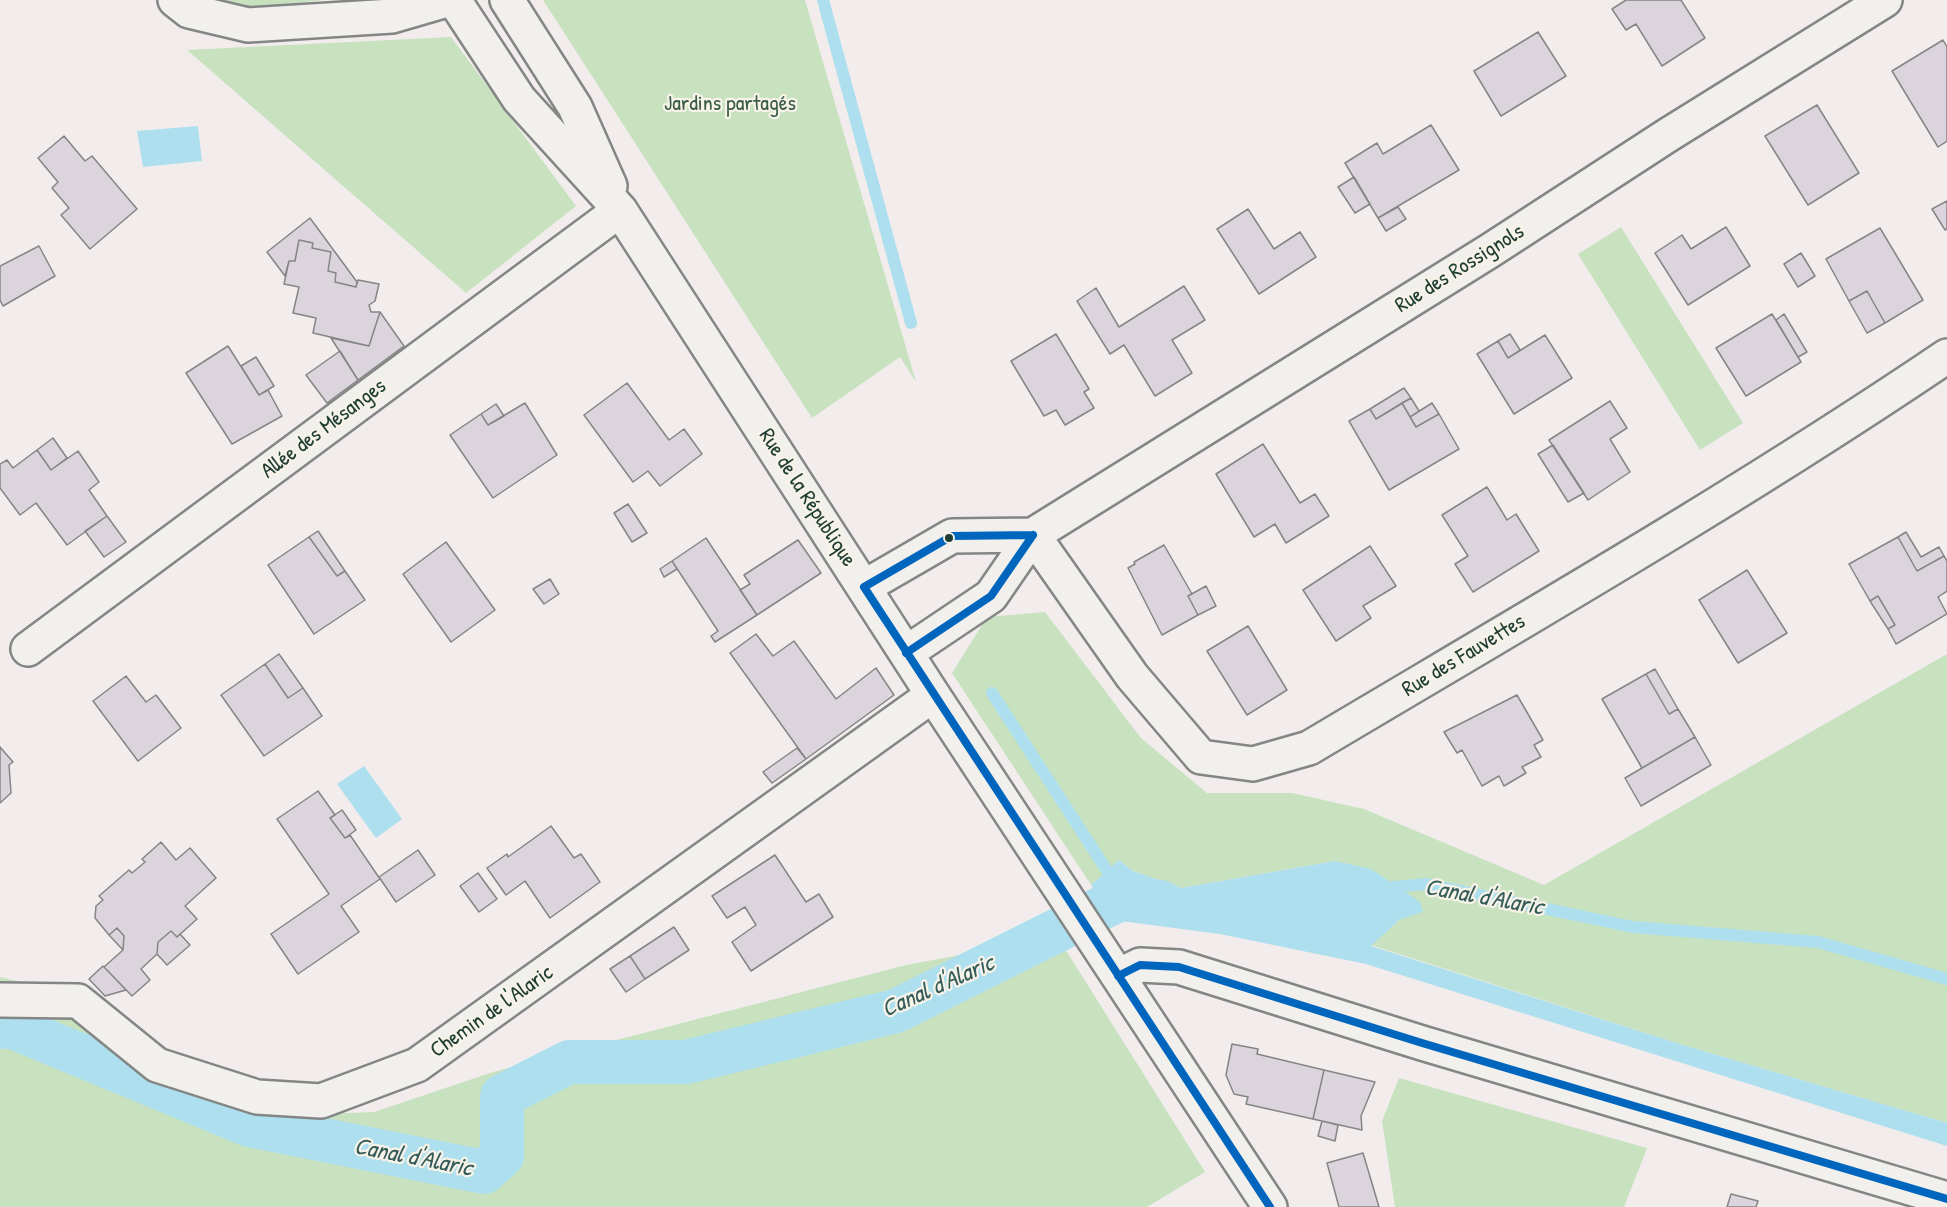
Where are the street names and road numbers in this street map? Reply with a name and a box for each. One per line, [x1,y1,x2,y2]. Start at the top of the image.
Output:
street label: Rue des Rossignols [1391,219,1529,319]
street label: Allée des Mésanges [256,373,392,485]
street label: Rue de la République [753,424,861,572]
street label: Rue des Fauvettes [1398,609,1530,703]
street label: Chemin de l'Alaric [425,960,559,1064]

